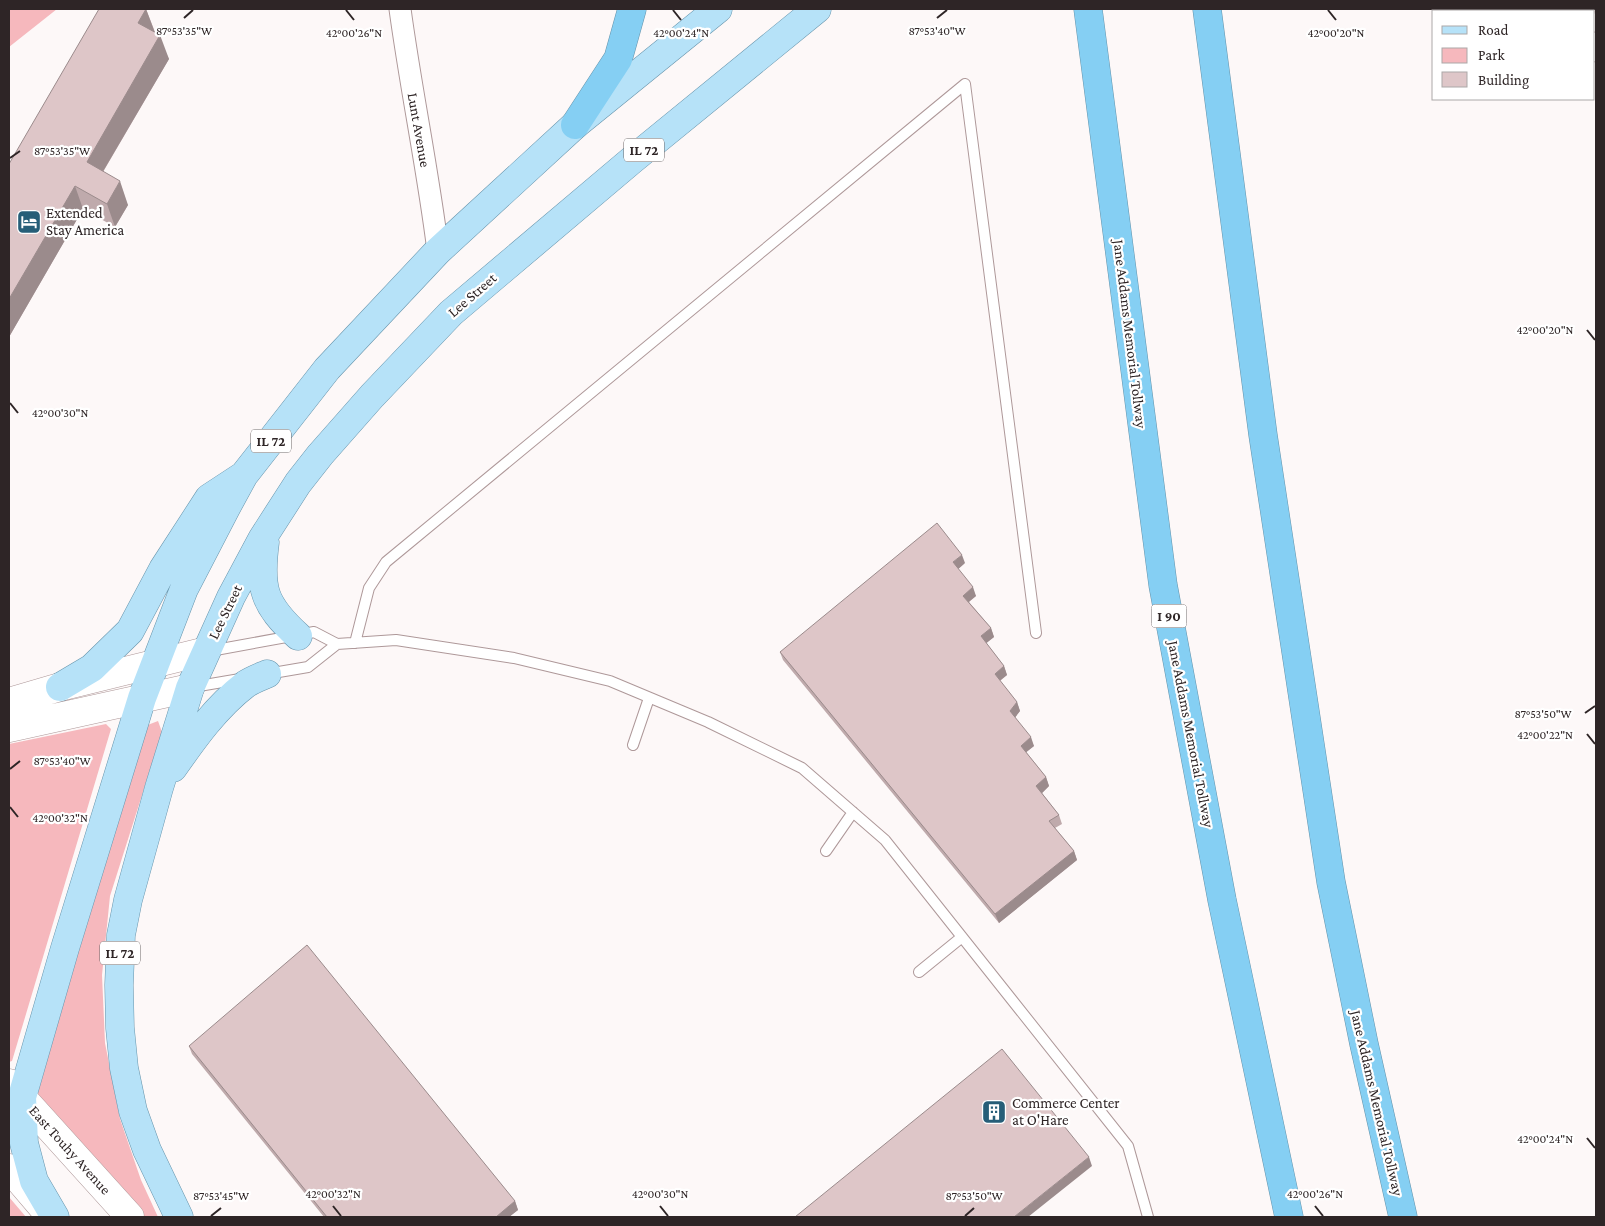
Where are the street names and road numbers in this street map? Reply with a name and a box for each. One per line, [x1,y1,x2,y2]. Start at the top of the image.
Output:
street label: Lunt Avenue [405,92,433,169]
road number: IL 72 [624,138,664,162]
street label: Jane Addams Memorial Tollway [1109,237,1150,429]
street label: Lee Street [445,269,500,320]
road number: IL 72 [251,430,291,452]
street label: Lee Street [205,581,245,642]
road number: I 90 [1152,604,1186,628]
street label: Jane Addams Memorial Tollway [1164,637,1217,829]
road number: IL 72 [100,941,140,964]
street label: Jane Addams Memorial Tollway [1346,1007,1406,1198]
street label: East Touhy Avenue [25,1102,114,1199]

